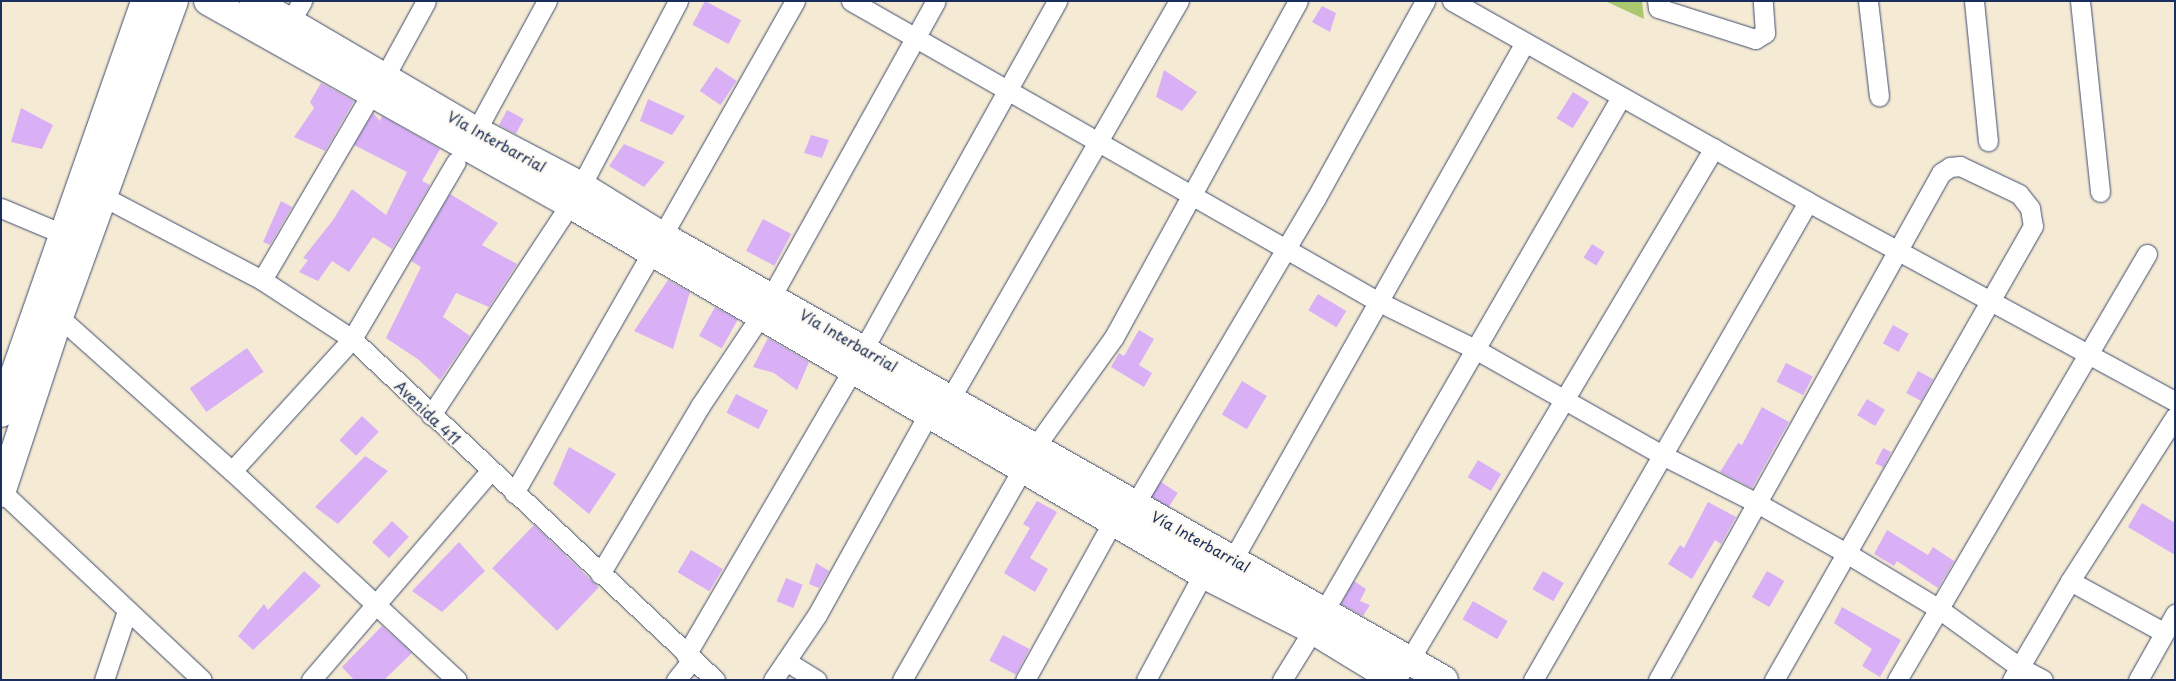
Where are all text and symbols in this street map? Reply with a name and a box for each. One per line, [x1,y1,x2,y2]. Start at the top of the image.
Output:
street label: Vía Interbarrial [444,106,550,176]
street label: Vía Interbarrial [796,304,902,376]
street label: Avenida 411 [392,376,464,448]
street label: Vía Interbarrial [1148,506,1254,576]

